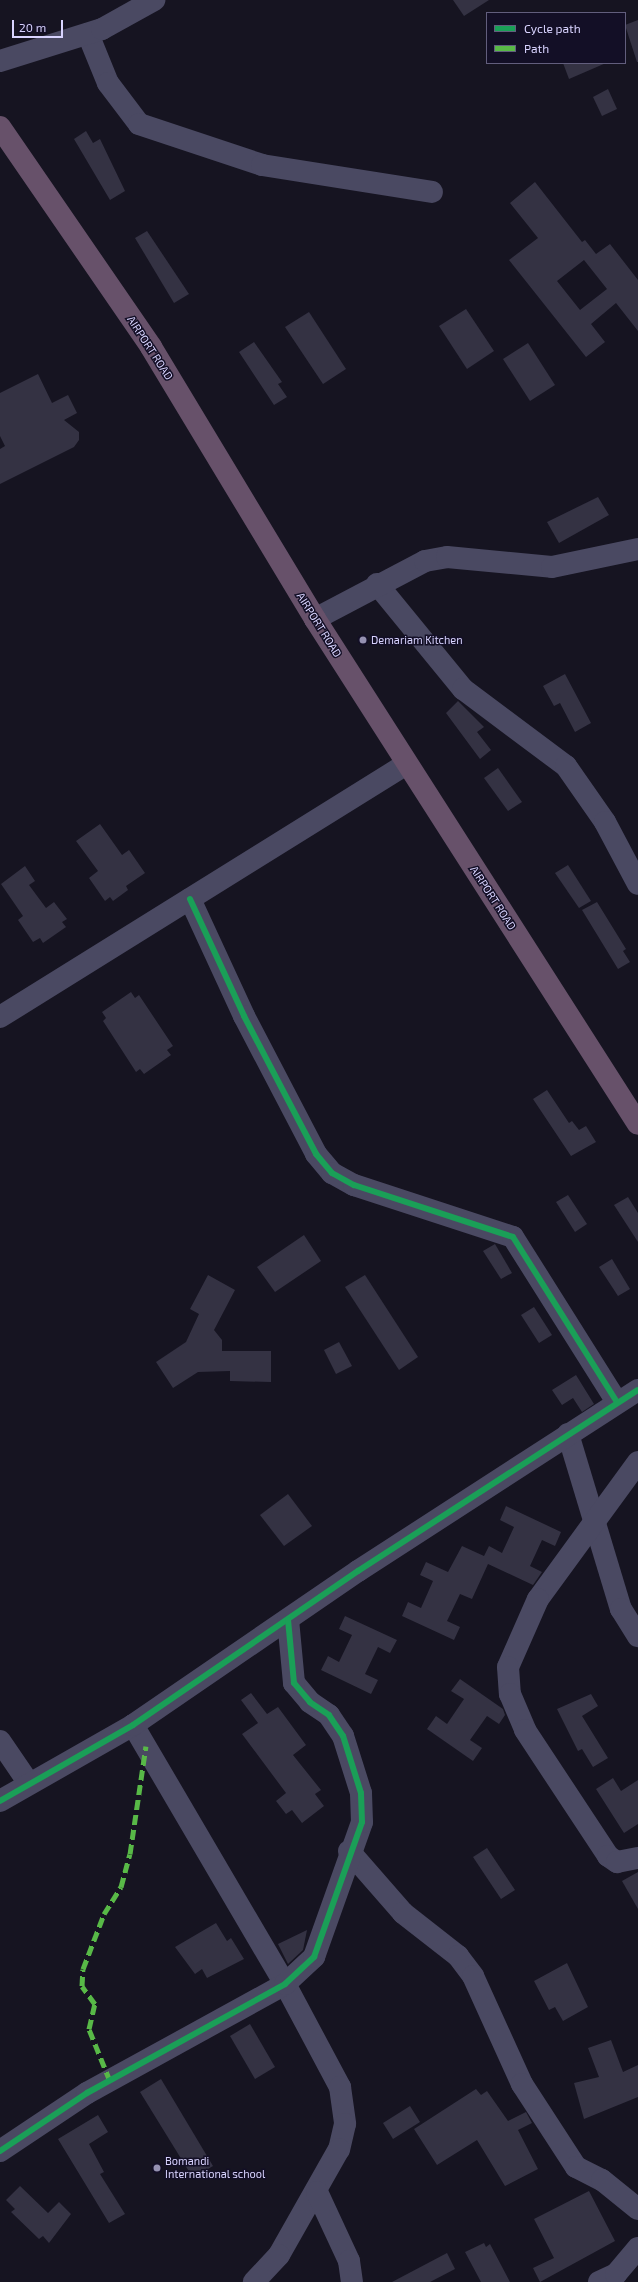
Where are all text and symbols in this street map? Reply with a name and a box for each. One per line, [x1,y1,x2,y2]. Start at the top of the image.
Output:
scale bar [14,12,65,38]
legend [486,12,626,64]
text: 20 m [19,20,46,34]
text: Cycle path [524,21,581,35]
text: Path [524,41,549,55]
street label: AIRPORT ROAD [124,313,176,383]
street label: AIRPORT ROAD [294,590,344,660]
place label: Demariam Kitchen [371,633,463,647]
marker: Demariam Kitchen [358,635,368,645]
street label: AIRPORT ROAD [467,863,519,933]
place label: Bomandi International school [165,2155,266,2181]
marker: Bomandi International school [152,2163,162,2173]

